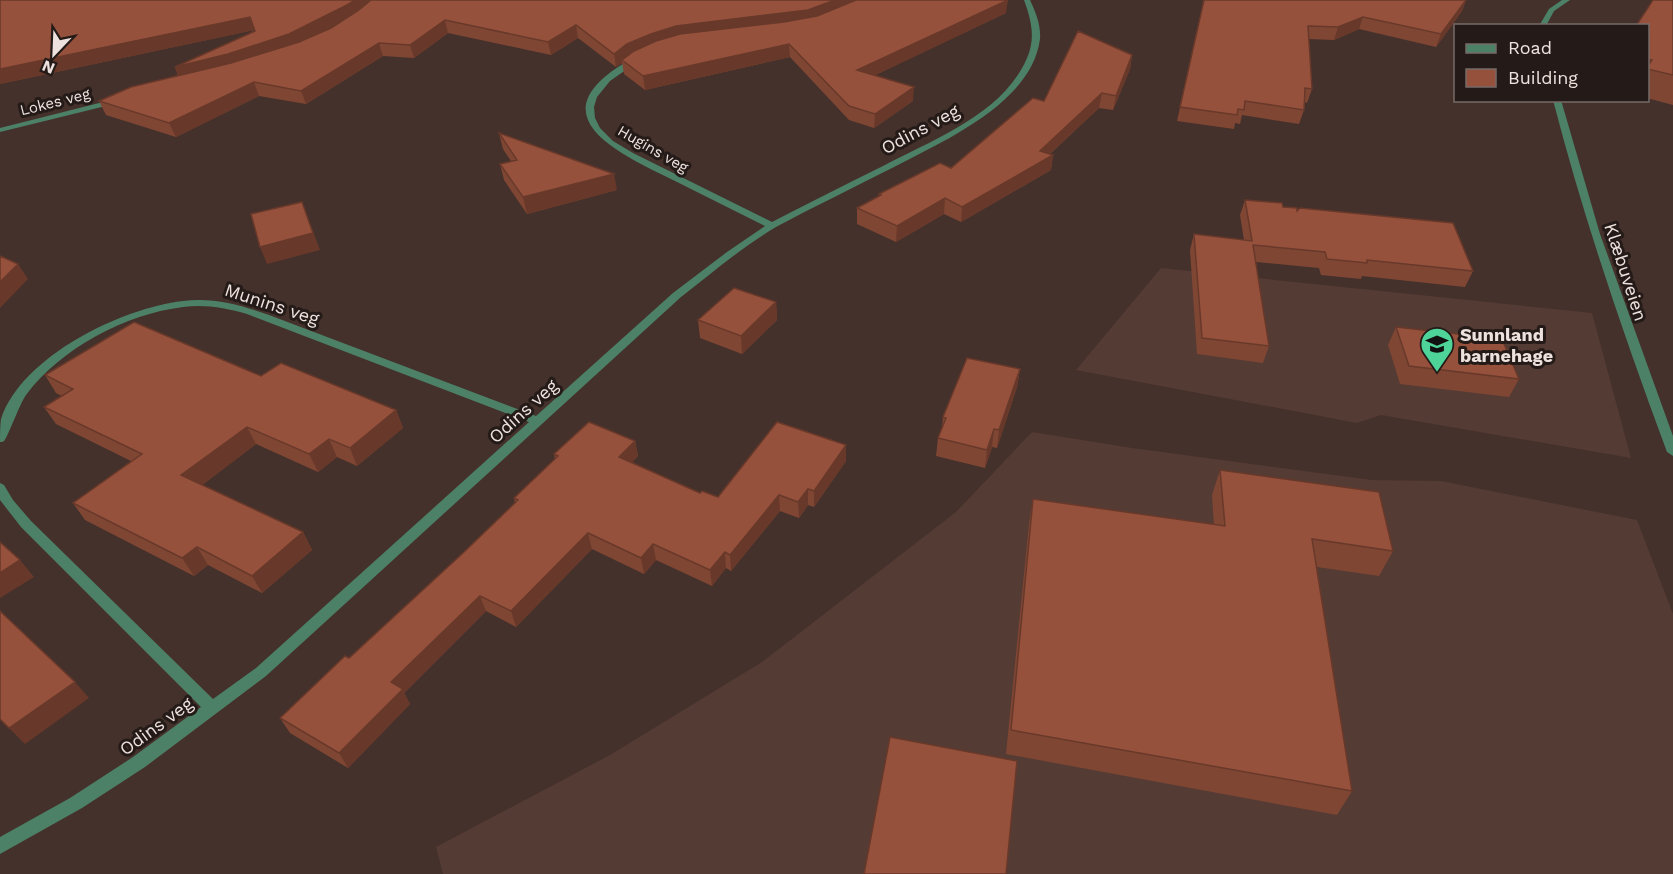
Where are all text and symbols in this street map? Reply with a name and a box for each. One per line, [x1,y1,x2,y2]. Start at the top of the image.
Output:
north arrow [24,24,84,84]
legend [1454,24,1649,102]
text: Road [1508,37,1552,58]
text: N [39,56,58,78]
text: Building [1508,67,1578,88]
street label: Lokes veg [18,85,92,119]
street label: Odins veg [877,100,963,158]
street label: Hugins veg [615,122,691,176]
street label: Klæbuveien [1600,220,1652,324]
street label: Munins veg [222,279,322,329]
place label: Sunnland barnehage [1460,324,1553,366]
school or university icon: Sunnland barnehage [1419,326,1455,373]
street label: Odins veg [484,374,562,447]
street label: Odins veg [115,692,197,760]

